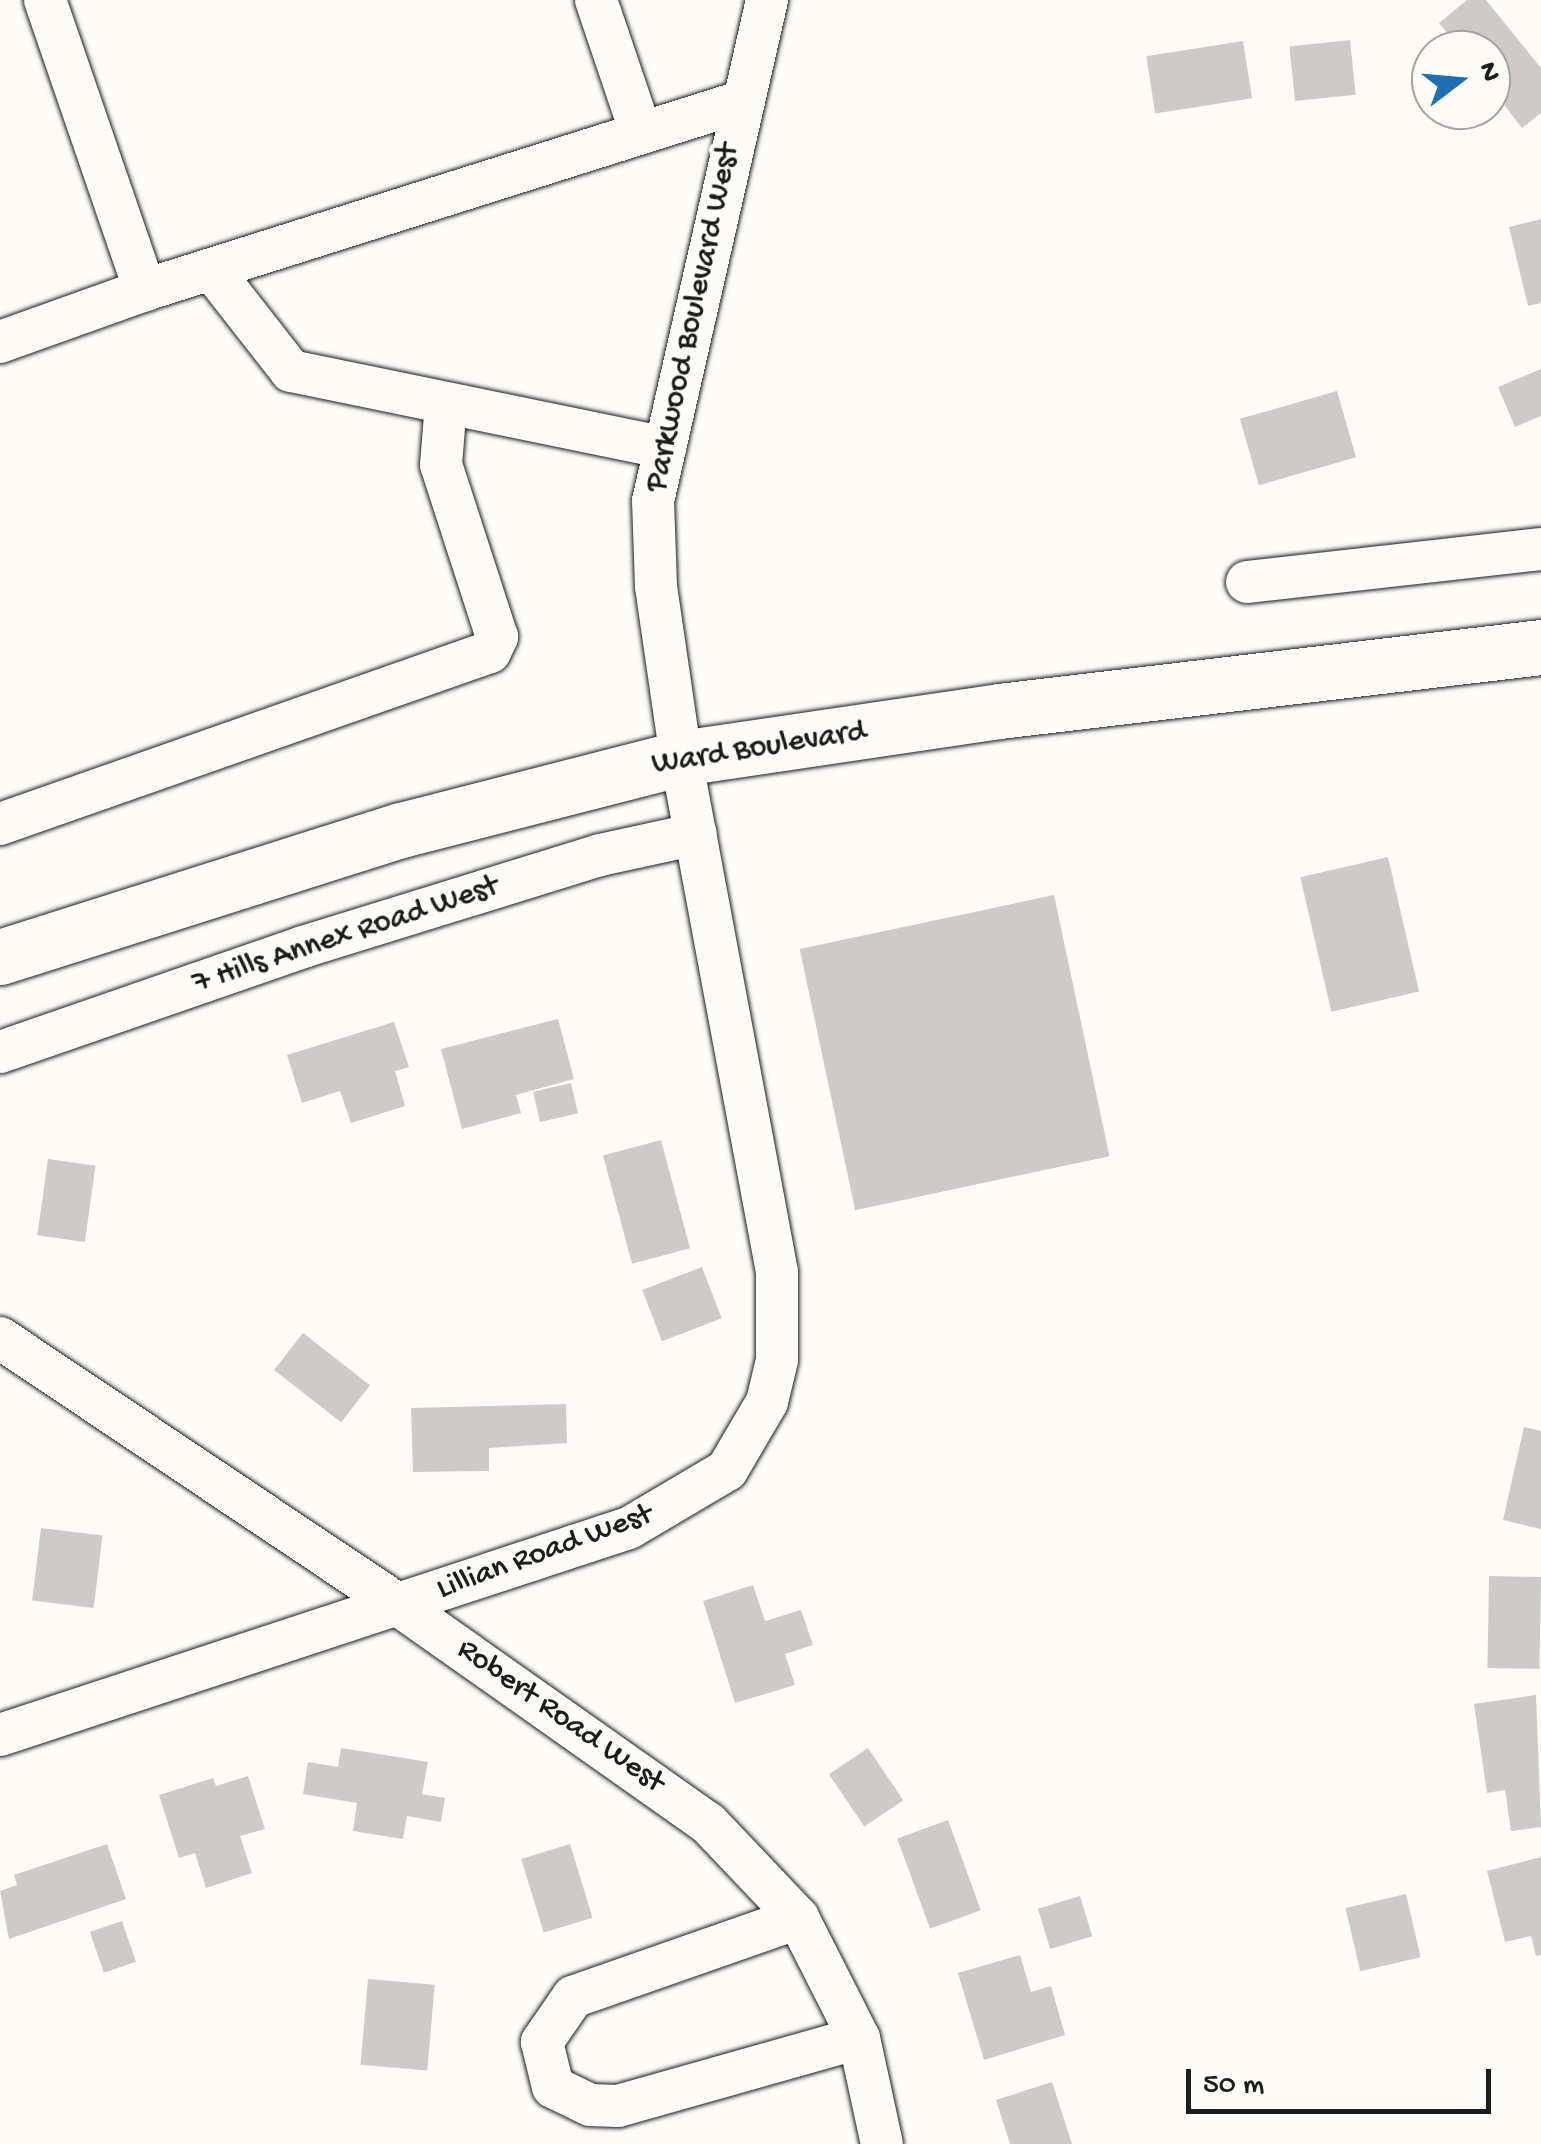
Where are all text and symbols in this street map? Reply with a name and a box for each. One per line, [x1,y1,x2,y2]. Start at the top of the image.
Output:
north arrow [1411,30,1511,130]
text: N [1470,59,1507,85]
street label: Parkwood Boulevard West [638,140,750,496]
street label: Ward Boulevard [649,713,869,785]
street label: 7 Hills Annex Road West [188,868,504,1004]
street label: Lillian Road West [432,1496,658,1610]
street label: Robert Road West [449,1631,671,1803]
scale bar [1191,2049,1496,2111]
text: 50 m [1203,2069,1264,2104]

